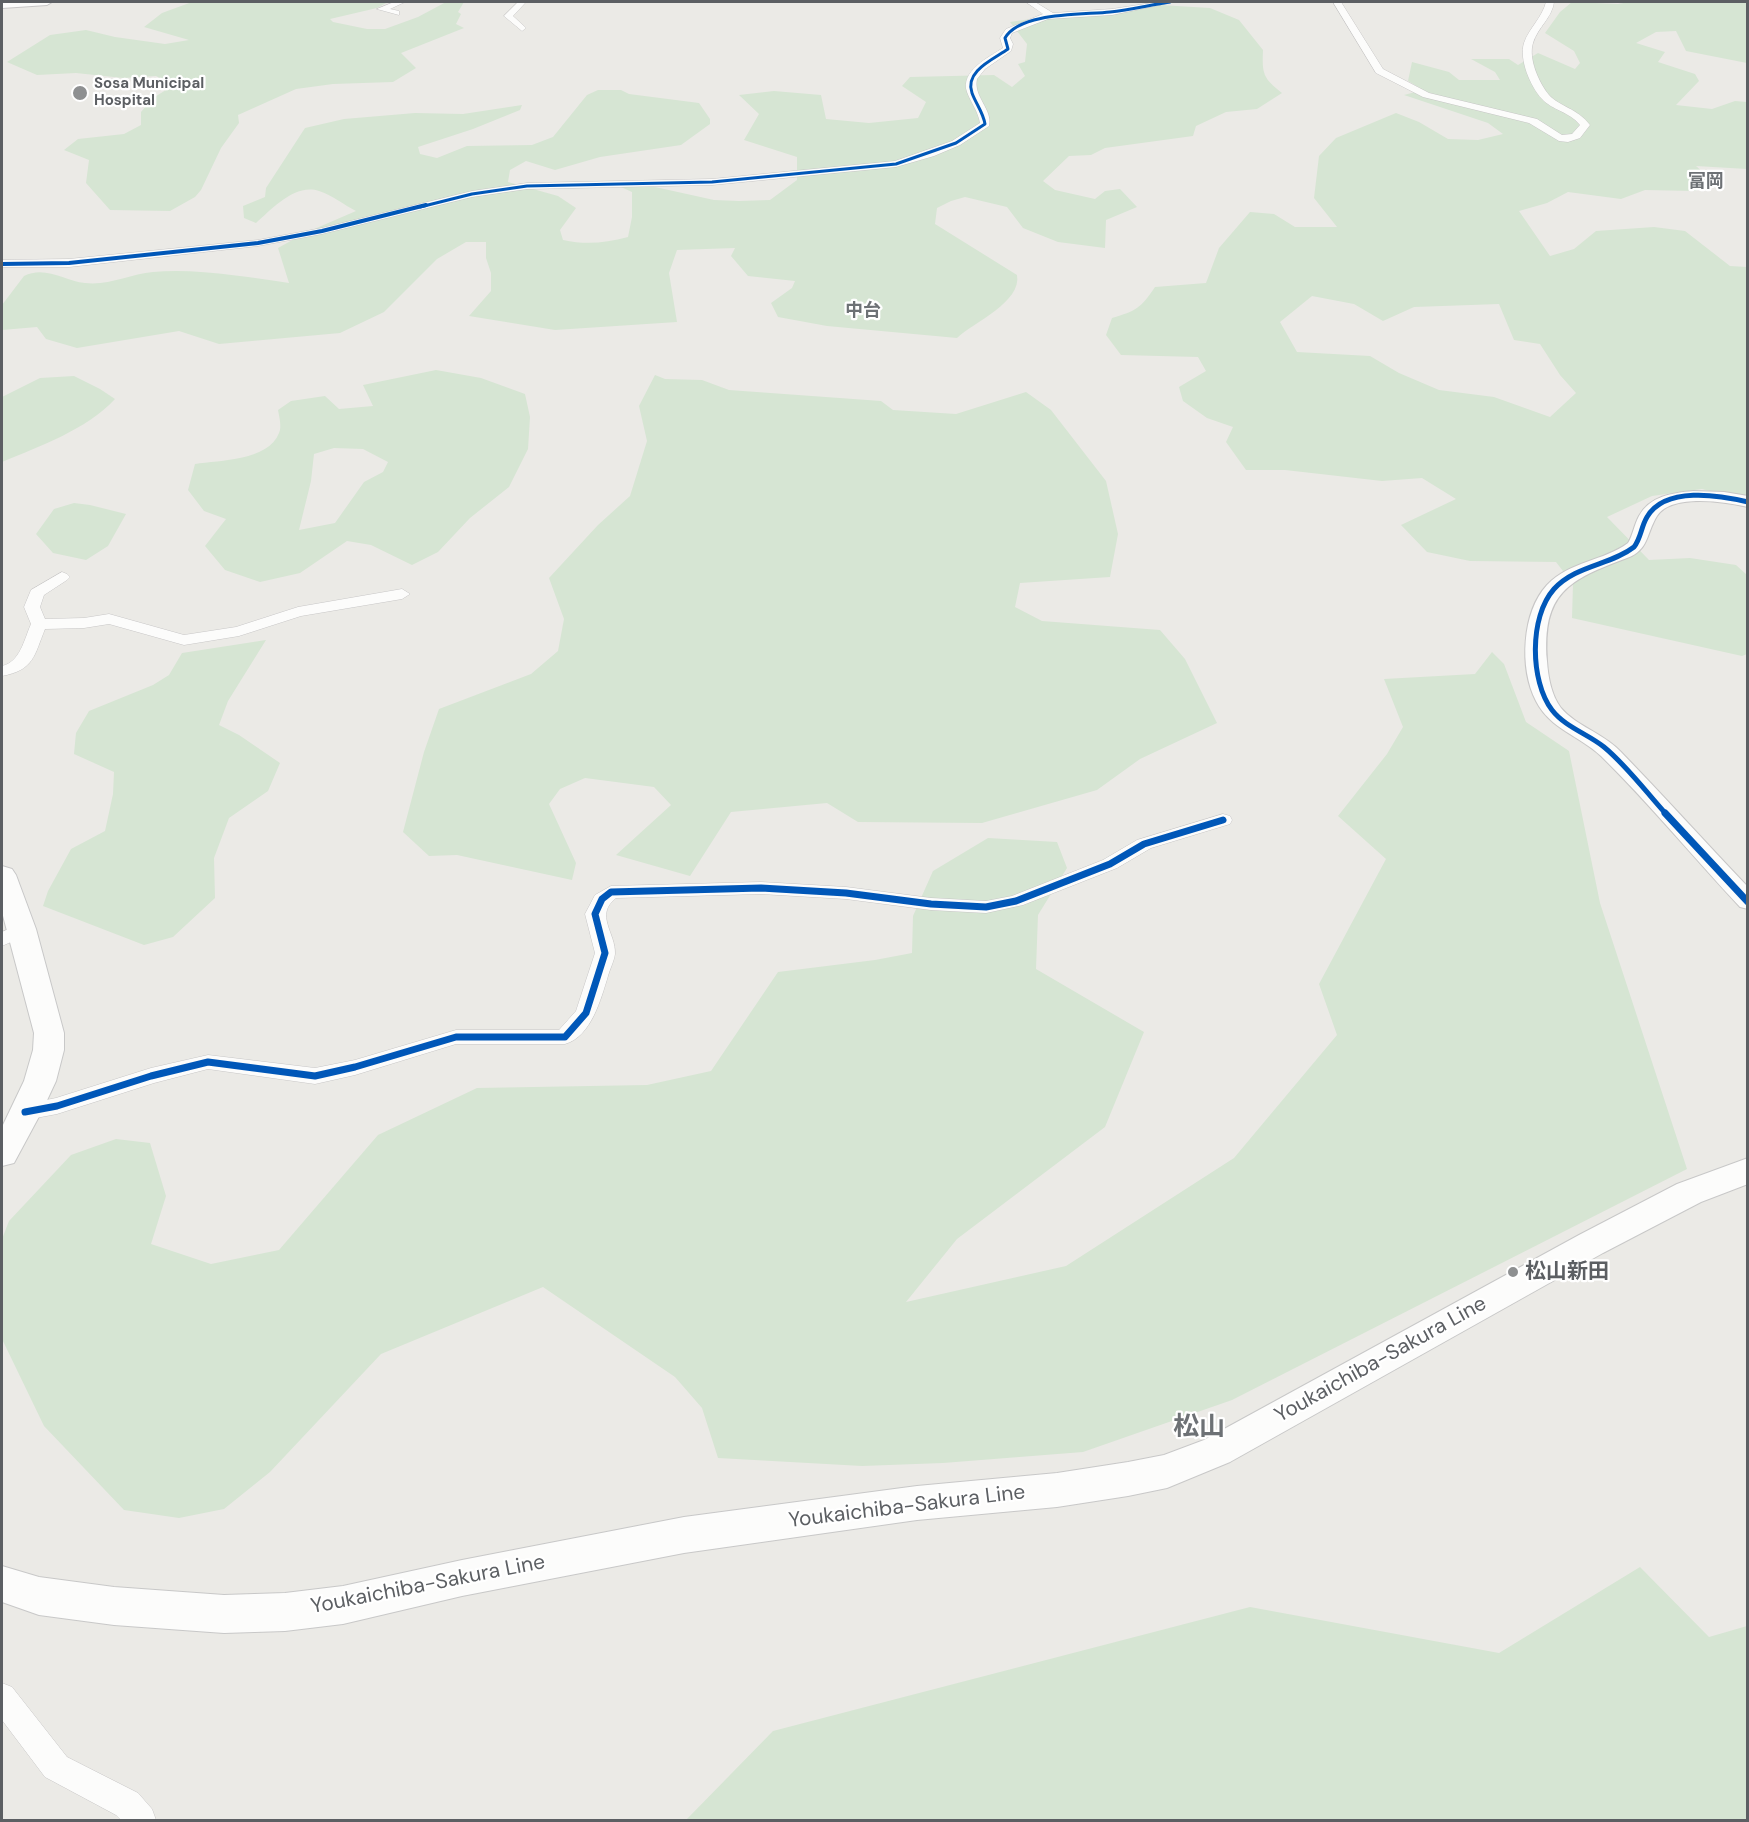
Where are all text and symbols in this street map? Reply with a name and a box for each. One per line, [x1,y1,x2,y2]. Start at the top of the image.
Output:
place label: Sosa Municipal Hospital [94,75,204,110]
marker: Sosa Municipal Hospital [71,84,89,102]
district label: 富岡 [1688,171,1724,193]
district label: 中台 [845,300,881,322]
place label: 松山新田 [1525,1259,1609,1285]
marker: 松山新田 [1506,1265,1520,1279]
street label: Youkaichiba-Sakura Line [1271,1291,1491,1429]
district label: 松山 [1173,1412,1225,1444]
street label: Youkaichiba-Sakura Line [787,1480,1027,1534]
street label: Youkaichiba-Sakura Line [309,1550,547,1620]

